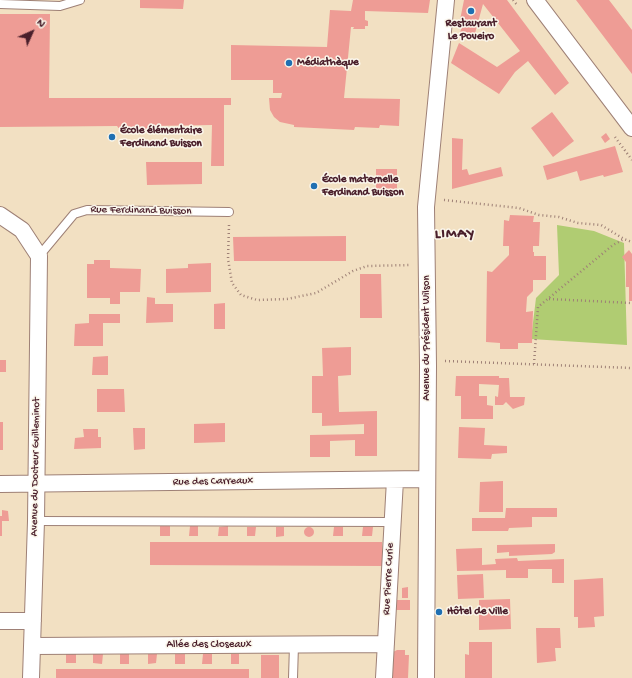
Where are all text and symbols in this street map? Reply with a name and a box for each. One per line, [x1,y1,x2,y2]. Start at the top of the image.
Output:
marker: Restaurant Le Poveiro [466,6,476,16]
north arrow [12,12,52,52]
text: N [34,17,47,30]
place label: Restaurant Le Poveiro [446,17,496,43]
place label: Médiathèque [297,56,359,70]
marker: Médiathèque [284,58,294,68]
place label: École élémentaire Ferdinand Buisson [120,124,202,150]
marker: École élémentaire Ferdinand Buisson [107,132,117,142]
place label: École maternelle Ferdinand Buisson [322,173,404,199]
marker: École maternelle Ferdinand Buisson [309,181,319,191]
street label: Rue Ferdinand Buisson [90,204,192,218]
district label: LIMAY [435,226,475,244]
street label: Avenue du Président Wilson [420,275,434,401]
street label: Avenue du Docteur Guilleminot [28,397,44,537]
street label: Rue des Carreaux [173,475,253,489]
street label: Rue Pierre Curie [381,542,397,616]
place label: Hôtel de Ville [447,605,508,619]
marker: Hôtel de Ville [434,607,444,617]
street label: Allée des Closeaux [167,638,251,652]

